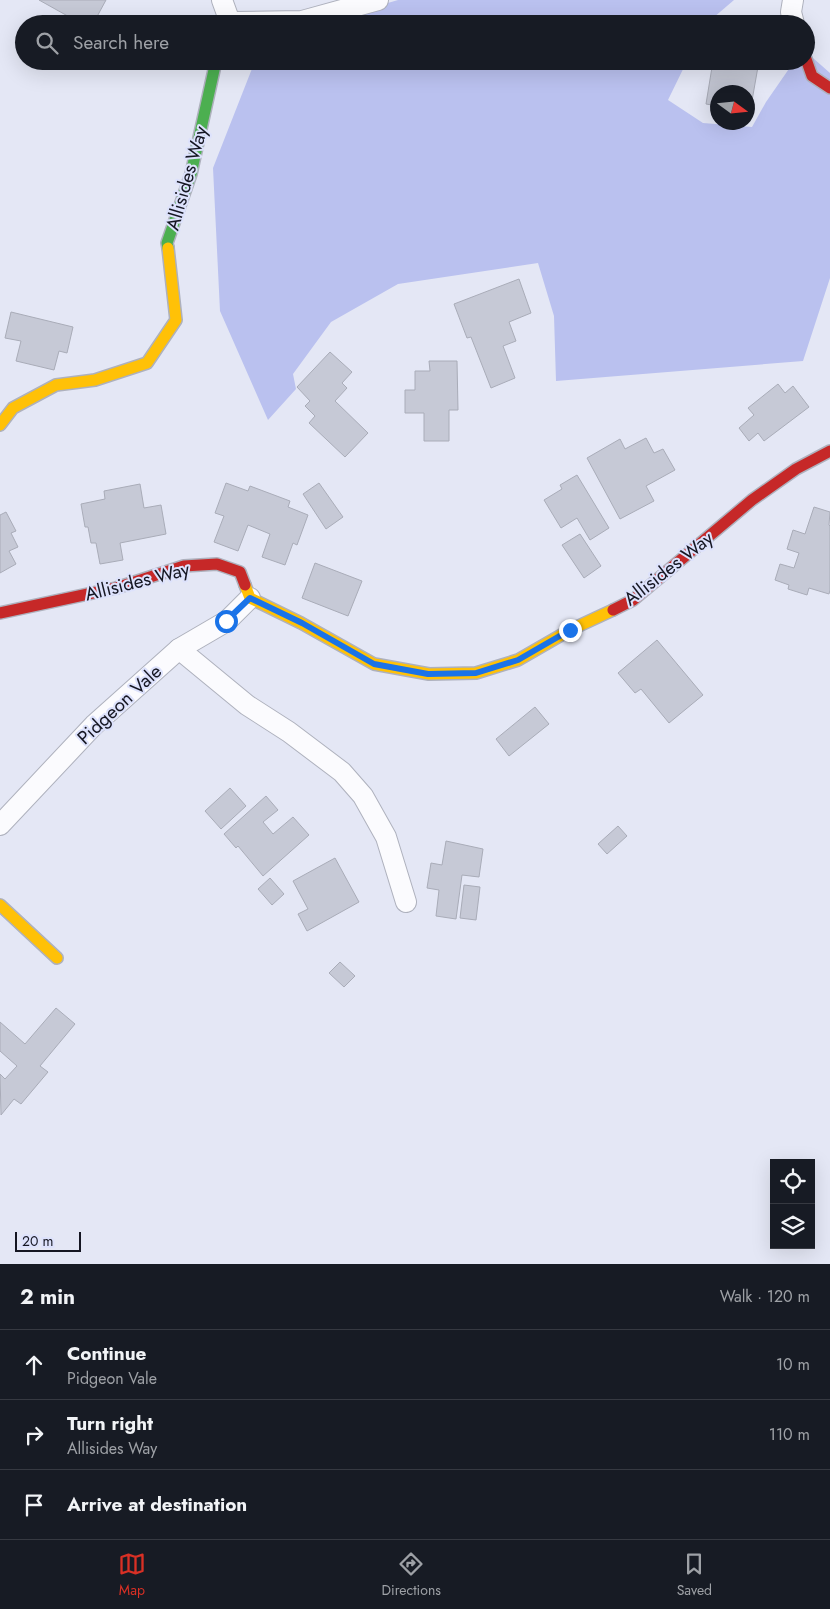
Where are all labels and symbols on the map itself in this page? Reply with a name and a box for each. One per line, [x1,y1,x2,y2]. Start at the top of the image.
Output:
north arrow [710,85,755,130]
street label: Allisides Way [159,122,214,233]
street label: Allisides Way [618,524,719,612]
street label: Allisides Way [82,555,193,608]
route start [215,610,238,633]
route end [559,619,582,642]
street label: Pidgeon Vale [71,658,168,751]
scale bar [15,1229,81,1252]

